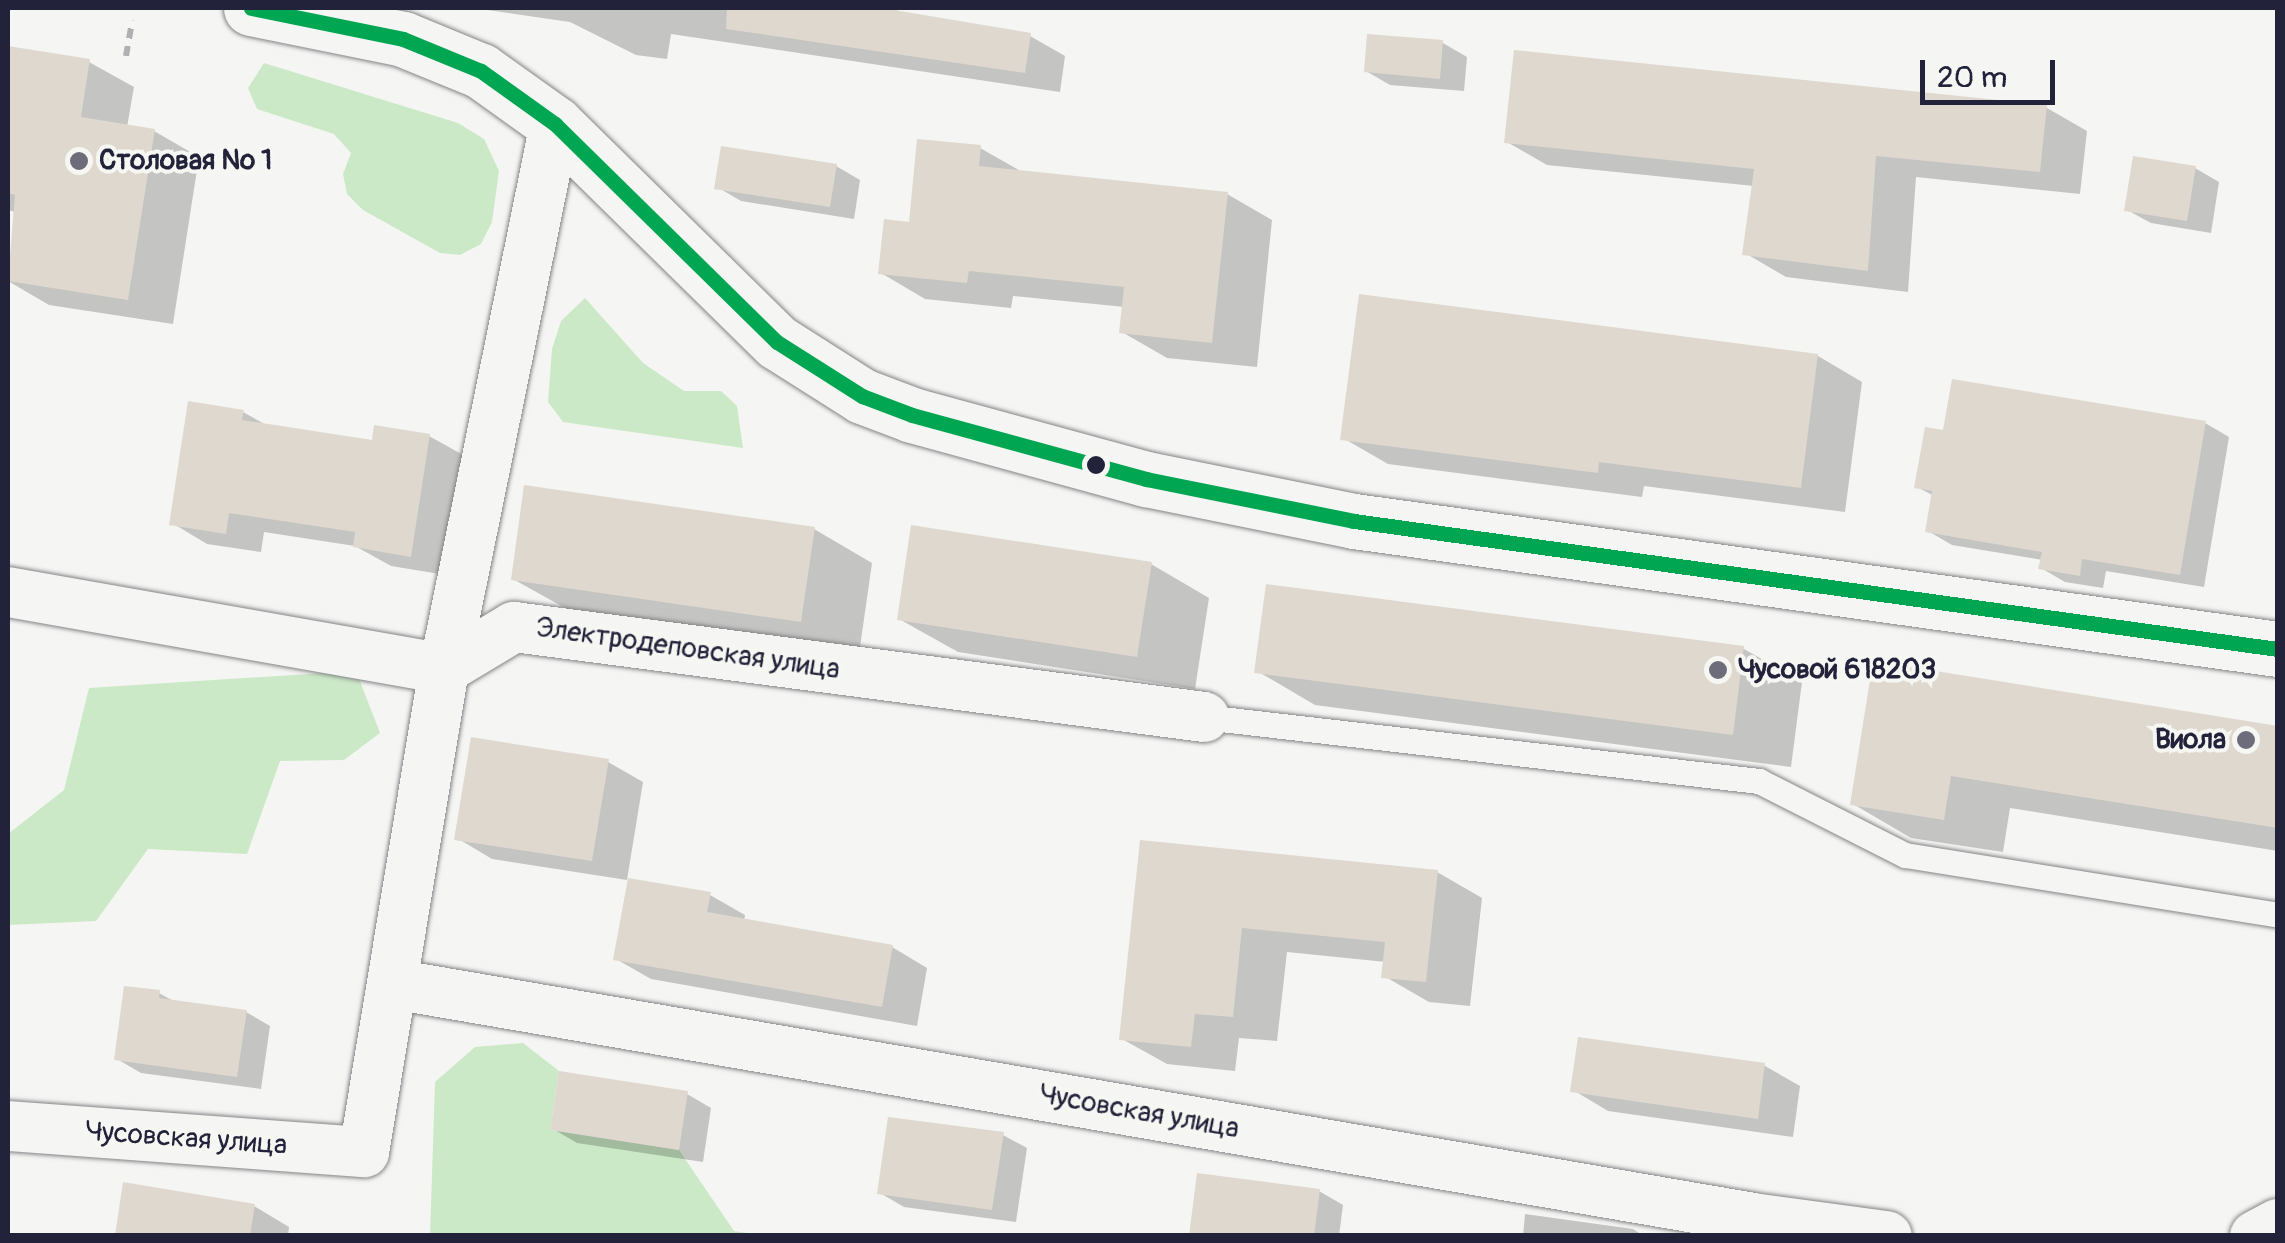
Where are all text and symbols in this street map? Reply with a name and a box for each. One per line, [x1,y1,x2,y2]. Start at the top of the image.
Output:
scale bar [1925,40,2060,102]
text: 20 m [1937,59,2007,96]
place label: Столовая № 1 [99,144,272,178]
marker: Столовая № 1 [68,150,90,172]
unlabelled marker [1086,455,1106,475]
street label: Электродеповская улица [534,611,842,687]
place label: Чусовой 618203 [1738,653,1936,687]
marker: Чусовой 618203 [1707,659,1729,681]
place label: Виола [2155,723,2226,757]
marker: Виола [2235,729,2257,751]
street label: Чусовская улица [1036,1078,1242,1146]
street label: Чусовская улица [84,1115,288,1163]

